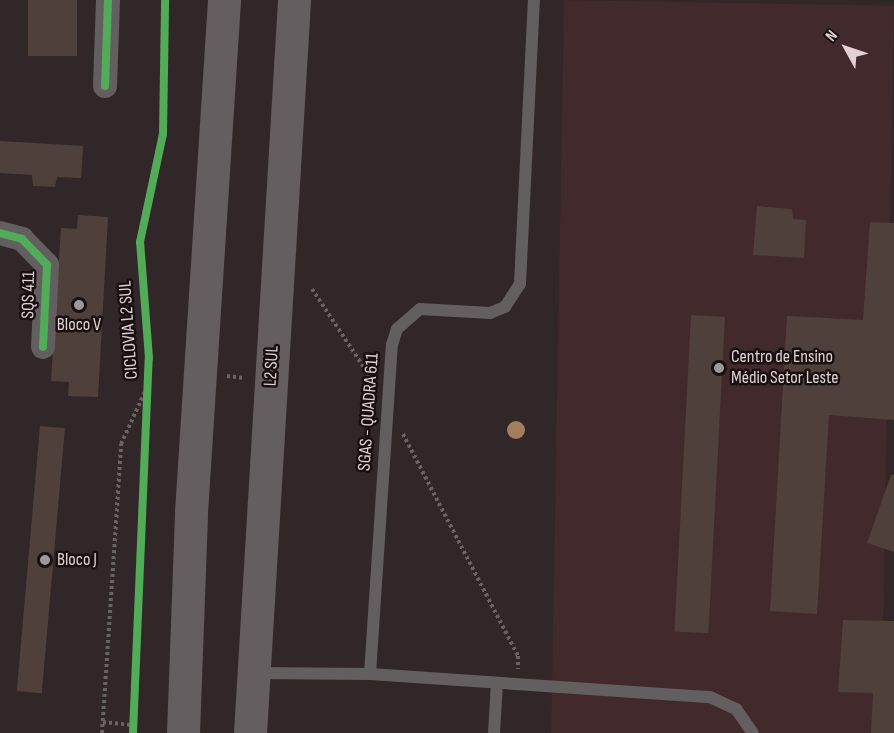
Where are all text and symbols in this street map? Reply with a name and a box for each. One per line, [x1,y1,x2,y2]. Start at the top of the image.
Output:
north arrow [816,18,876,78]
text: N [822,27,842,45]
street label: SQS 411 [18,271,40,319]
street label: CICLOVIA L2 SUL [115,280,143,380]
marker: Bloco V [72,298,86,312]
place label: Bloco V [57,314,101,336]
street label: L2 SUL [260,345,284,387]
place label: Centro de Ensino Médio Setor Leste [731,347,839,389]
street label: SGAS - QUADRA 611 [354,352,384,472]
marker: Centro de Ensino Médio Setor Leste [712,361,726,375]
place label: Bloco J [57,549,97,571]
marker: Bloco J [38,553,52,567]

